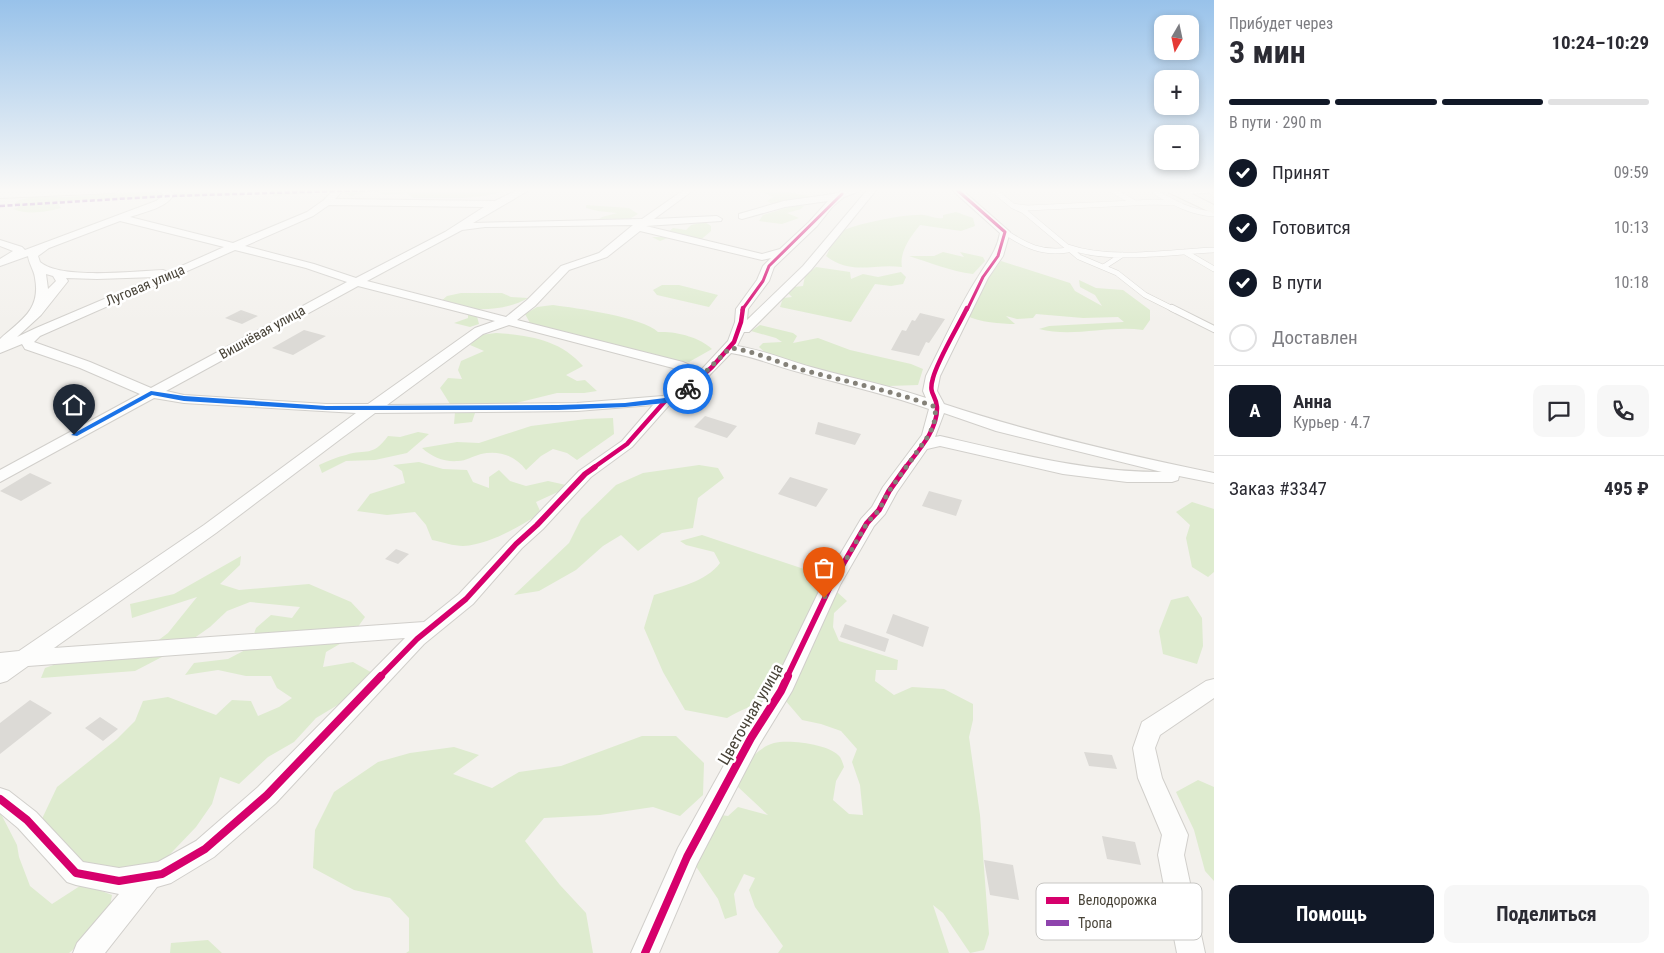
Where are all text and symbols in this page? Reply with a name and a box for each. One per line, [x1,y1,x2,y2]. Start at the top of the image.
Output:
text: Прибудет через [1229,14,1333,33]
north arrow [1154,15,1199,60]
map controls [1154,15,1199,170]
text: 10:24–10:29 [1551,31,1649,54]
text: 3 мин [1229,33,1306,71]
button: + [1154,70,1199,115]
text: В пути · 290 m [1229,113,1322,132]
button: − [1154,125,1199,170]
icon: check [1229,159,1257,187]
text: Принят [1272,161,1330,184]
text: 09:59 [1614,163,1649,182]
icon: check [1229,214,1257,242]
text: Готовится [1272,216,1351,239]
text: 10:13 [1614,218,1649,237]
street label: Луговая улица [103,261,187,309]
icon: check [1229,269,1257,297]
text: В пути [1272,271,1322,294]
text: 10:18 [1614,273,1649,292]
street label: Вишнёвая улица [216,302,308,362]
text: Доставлен [1272,326,1358,349]
courier [663,364,713,414]
icon: bike [674,375,702,403]
pin [53,384,95,435]
button: chat [1533,385,1585,437]
button: phone [1597,385,1649,437]
text: Анна [1293,390,1332,413]
icon: home [60,391,88,419]
text: А [1249,399,1261,422]
text: Курьер · 4.7 [1293,413,1371,432]
text: Заказ #3347 [1229,477,1327,500]
text: 495 ₽ [1604,477,1649,500]
pin [803,547,845,598]
icon: bag [810,554,838,582]
street label: Цветочная улица [714,660,787,768]
legend [1036,883,1202,940]
button: Помощь [1229,885,1434,943]
button: Поделиться [1444,885,1649,943]
text: Велодорожка [1078,892,1157,908]
text: Тропа [1078,915,1112,931]

